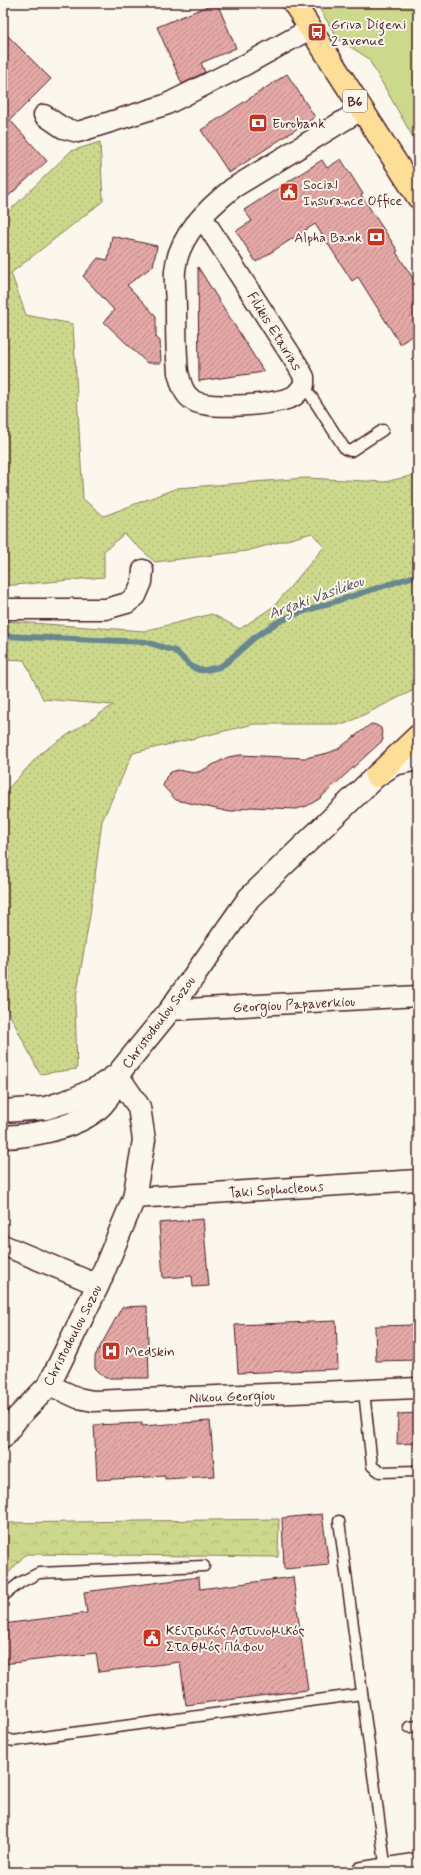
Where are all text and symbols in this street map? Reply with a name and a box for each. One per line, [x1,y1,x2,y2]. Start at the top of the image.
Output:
place label: Griva Digeni 2 avenue [331,16,406,50]
bus stop icon: Griva Digeni 2 avenue [306,21,328,43]
road number: B6 [343,90,367,112]
bank icon: Eurobank [247,112,269,134]
place label: Eurobank [272,115,325,133]
place label: Social Insurance Office [303,176,402,210]
public building icon: Social Insurance Office [278,181,300,203]
bank icon: Alpha Bank [365,226,387,248]
place label: Alpha Bank [294,229,362,247]
street label: Filikis Etairias [243,289,306,374]
water label: Argaki Vasilikou [266,571,368,626]
street label: Christodoulou Sozou [118,973,200,1073]
street label: Georgiou Papaverkiou [232,993,356,1018]
street label: Taki Sophocleous [228,1178,324,1202]
street label: Christodoulou Sozou [40,1282,106,1389]
hospital icon: Medskin [100,1340,122,1362]
place label: Medskin [125,1343,175,1361]
street label: Nikou Georgiou [189,1387,275,1408]
place label: Κεντρικός Αστυνομικός Σταθμός Πάφου [166,1622,305,1656]
public building icon: Κεντρικός Αστυνομικός Σταθμός Πάφου [141,1627,163,1649]

